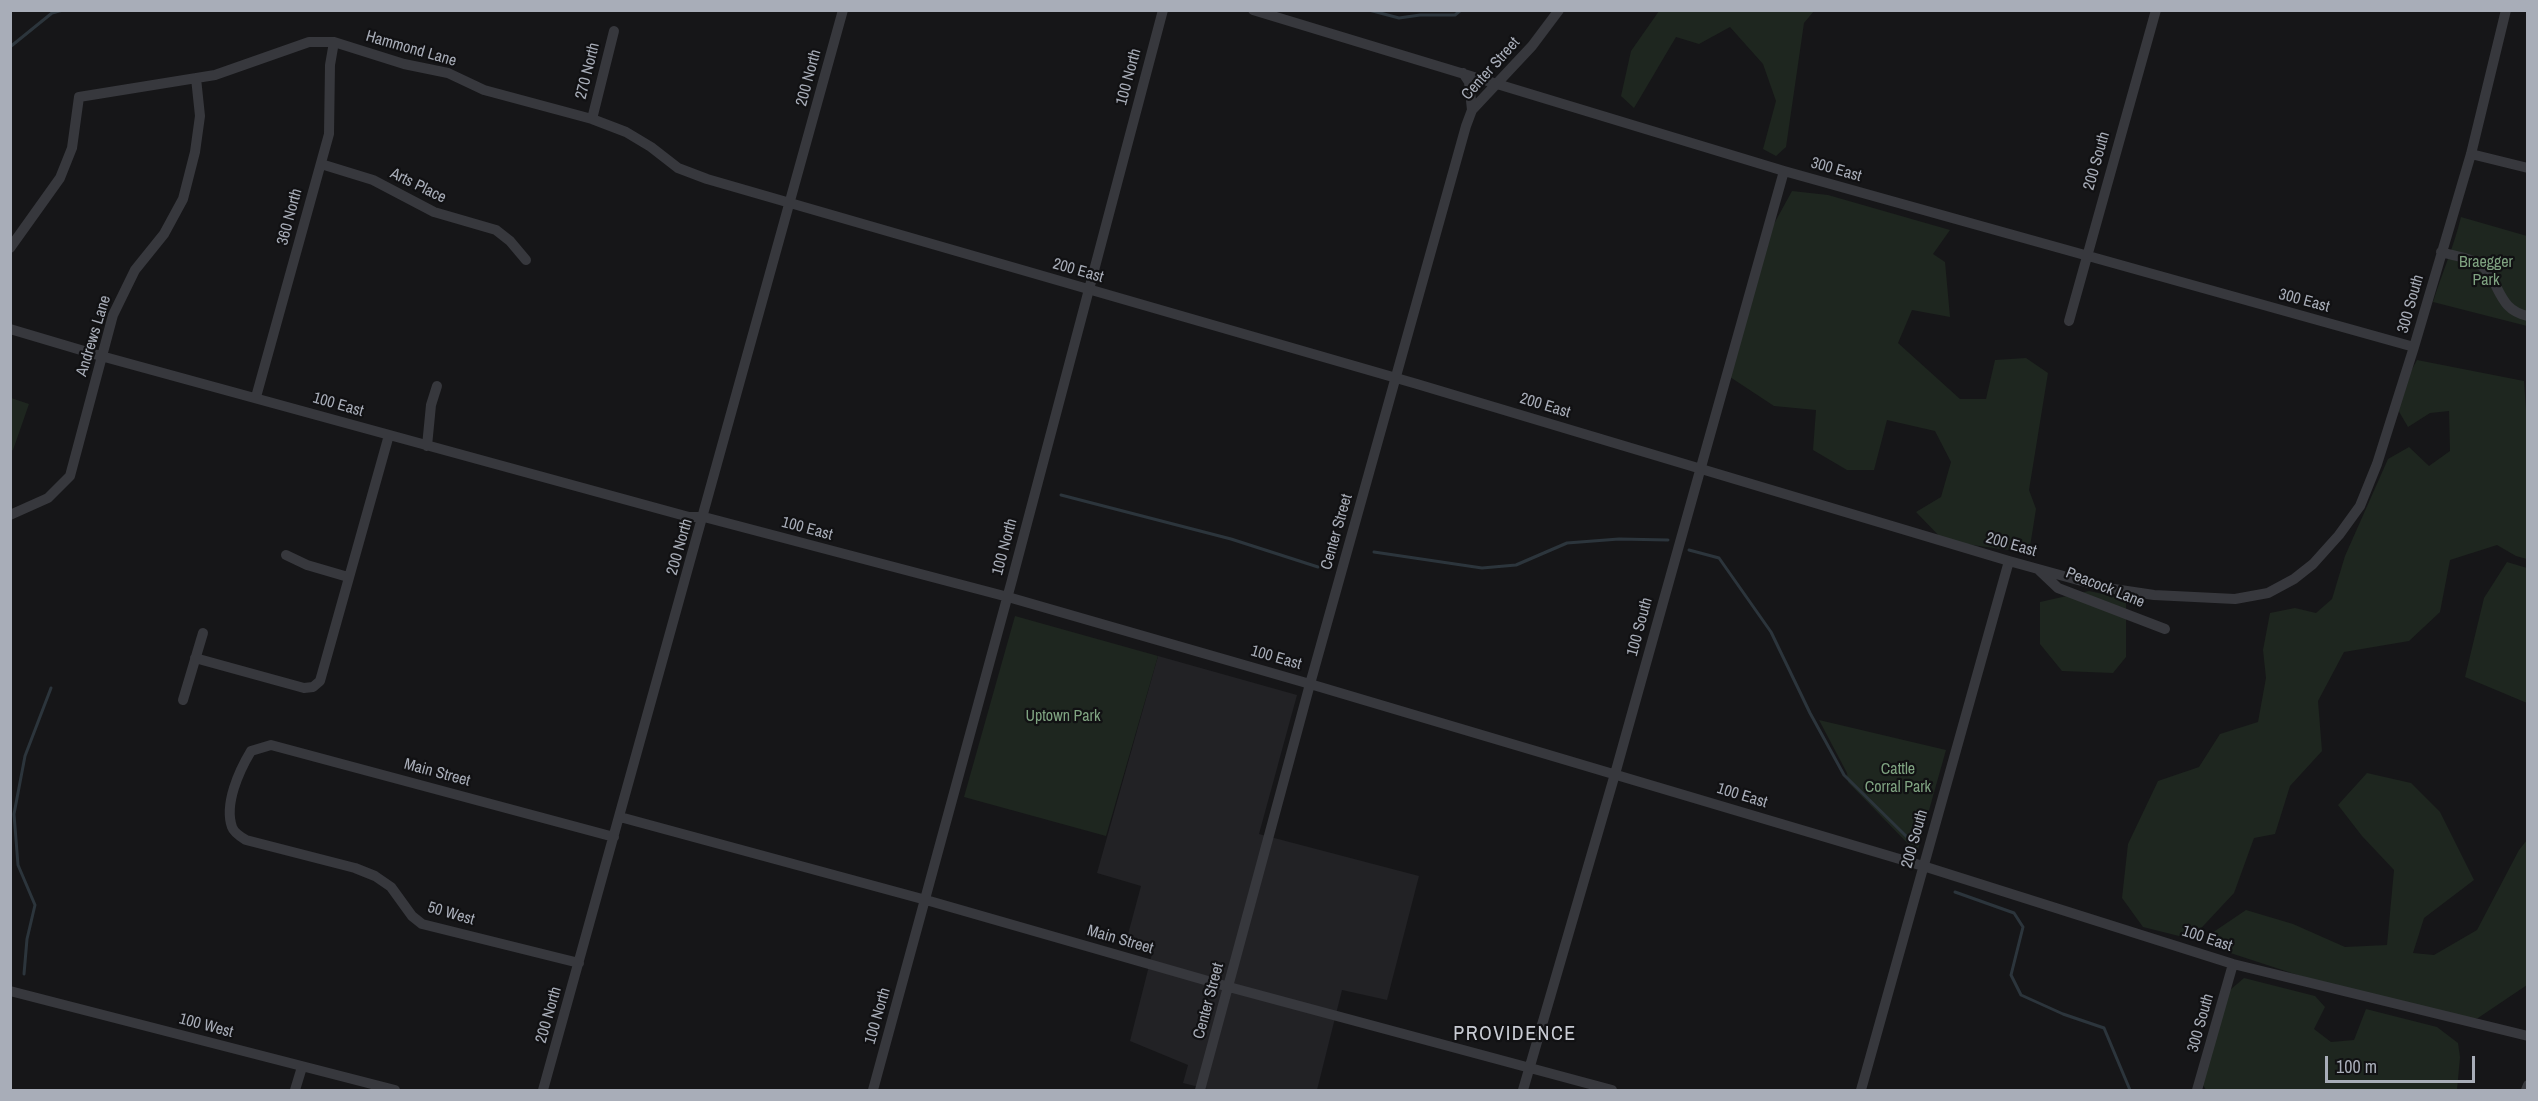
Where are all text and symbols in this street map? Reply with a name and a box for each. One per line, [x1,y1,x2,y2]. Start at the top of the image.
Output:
street label: Hammond Lane [363,27,459,71]
street label: Center Street [1458,34,1524,104]
street label: 270 North [572,41,604,101]
street label: 100 North [1112,47,1146,107]
street label: 200 North [792,48,826,108]
street label: 200 South [2080,130,2114,192]
street label: 300 East [1808,154,1864,186]
street label: Arts Place [387,164,449,208]
street label: 360 North [273,187,307,247]
park label: Braegger Park [2459,253,2513,291]
street label: 200 East [1050,255,1106,287]
street label: 300 South [2394,273,2428,335]
street label: 300 East [2277,285,2331,317]
street label: Andrews Lane [73,293,115,379]
street label: 100 East [310,389,366,421]
street label: 200 East [1517,389,1573,423]
street label: Center Street [1317,492,1357,572]
street label: 100 East [780,513,834,545]
street label: 200 North [663,517,697,577]
street label: 100 North [988,517,1022,577]
street label: 200 East [1983,529,2039,561]
street label: Peacock Lane [2063,564,2147,612]
street label: 100 South [1623,596,1657,658]
street label: 100 East [1248,642,1304,674]
park label: Uptown Park [1025,707,1101,727]
street label: Main Street [402,755,472,791]
park label: Cattle Corral Park [1865,760,1931,798]
street label: 100 East [1714,779,1770,813]
street label: 200 South [1898,808,1932,870]
street label: 50 West [425,898,477,930]
street label: Main Street [1085,921,1155,959]
street label: 100 East [2179,922,2235,956]
street label: Center Street [1190,961,1228,1041]
street label: 200 North [532,985,566,1045]
street label: 100 North [861,986,895,1046]
street label: 300 South [2184,992,2218,1054]
street label: 100 West [177,1010,235,1042]
district label: PROVIDENCE [1453,1023,1577,1047]
scale bar [2328,1044,2478,1082]
text: 100 m [2336,1054,2377,1079]

